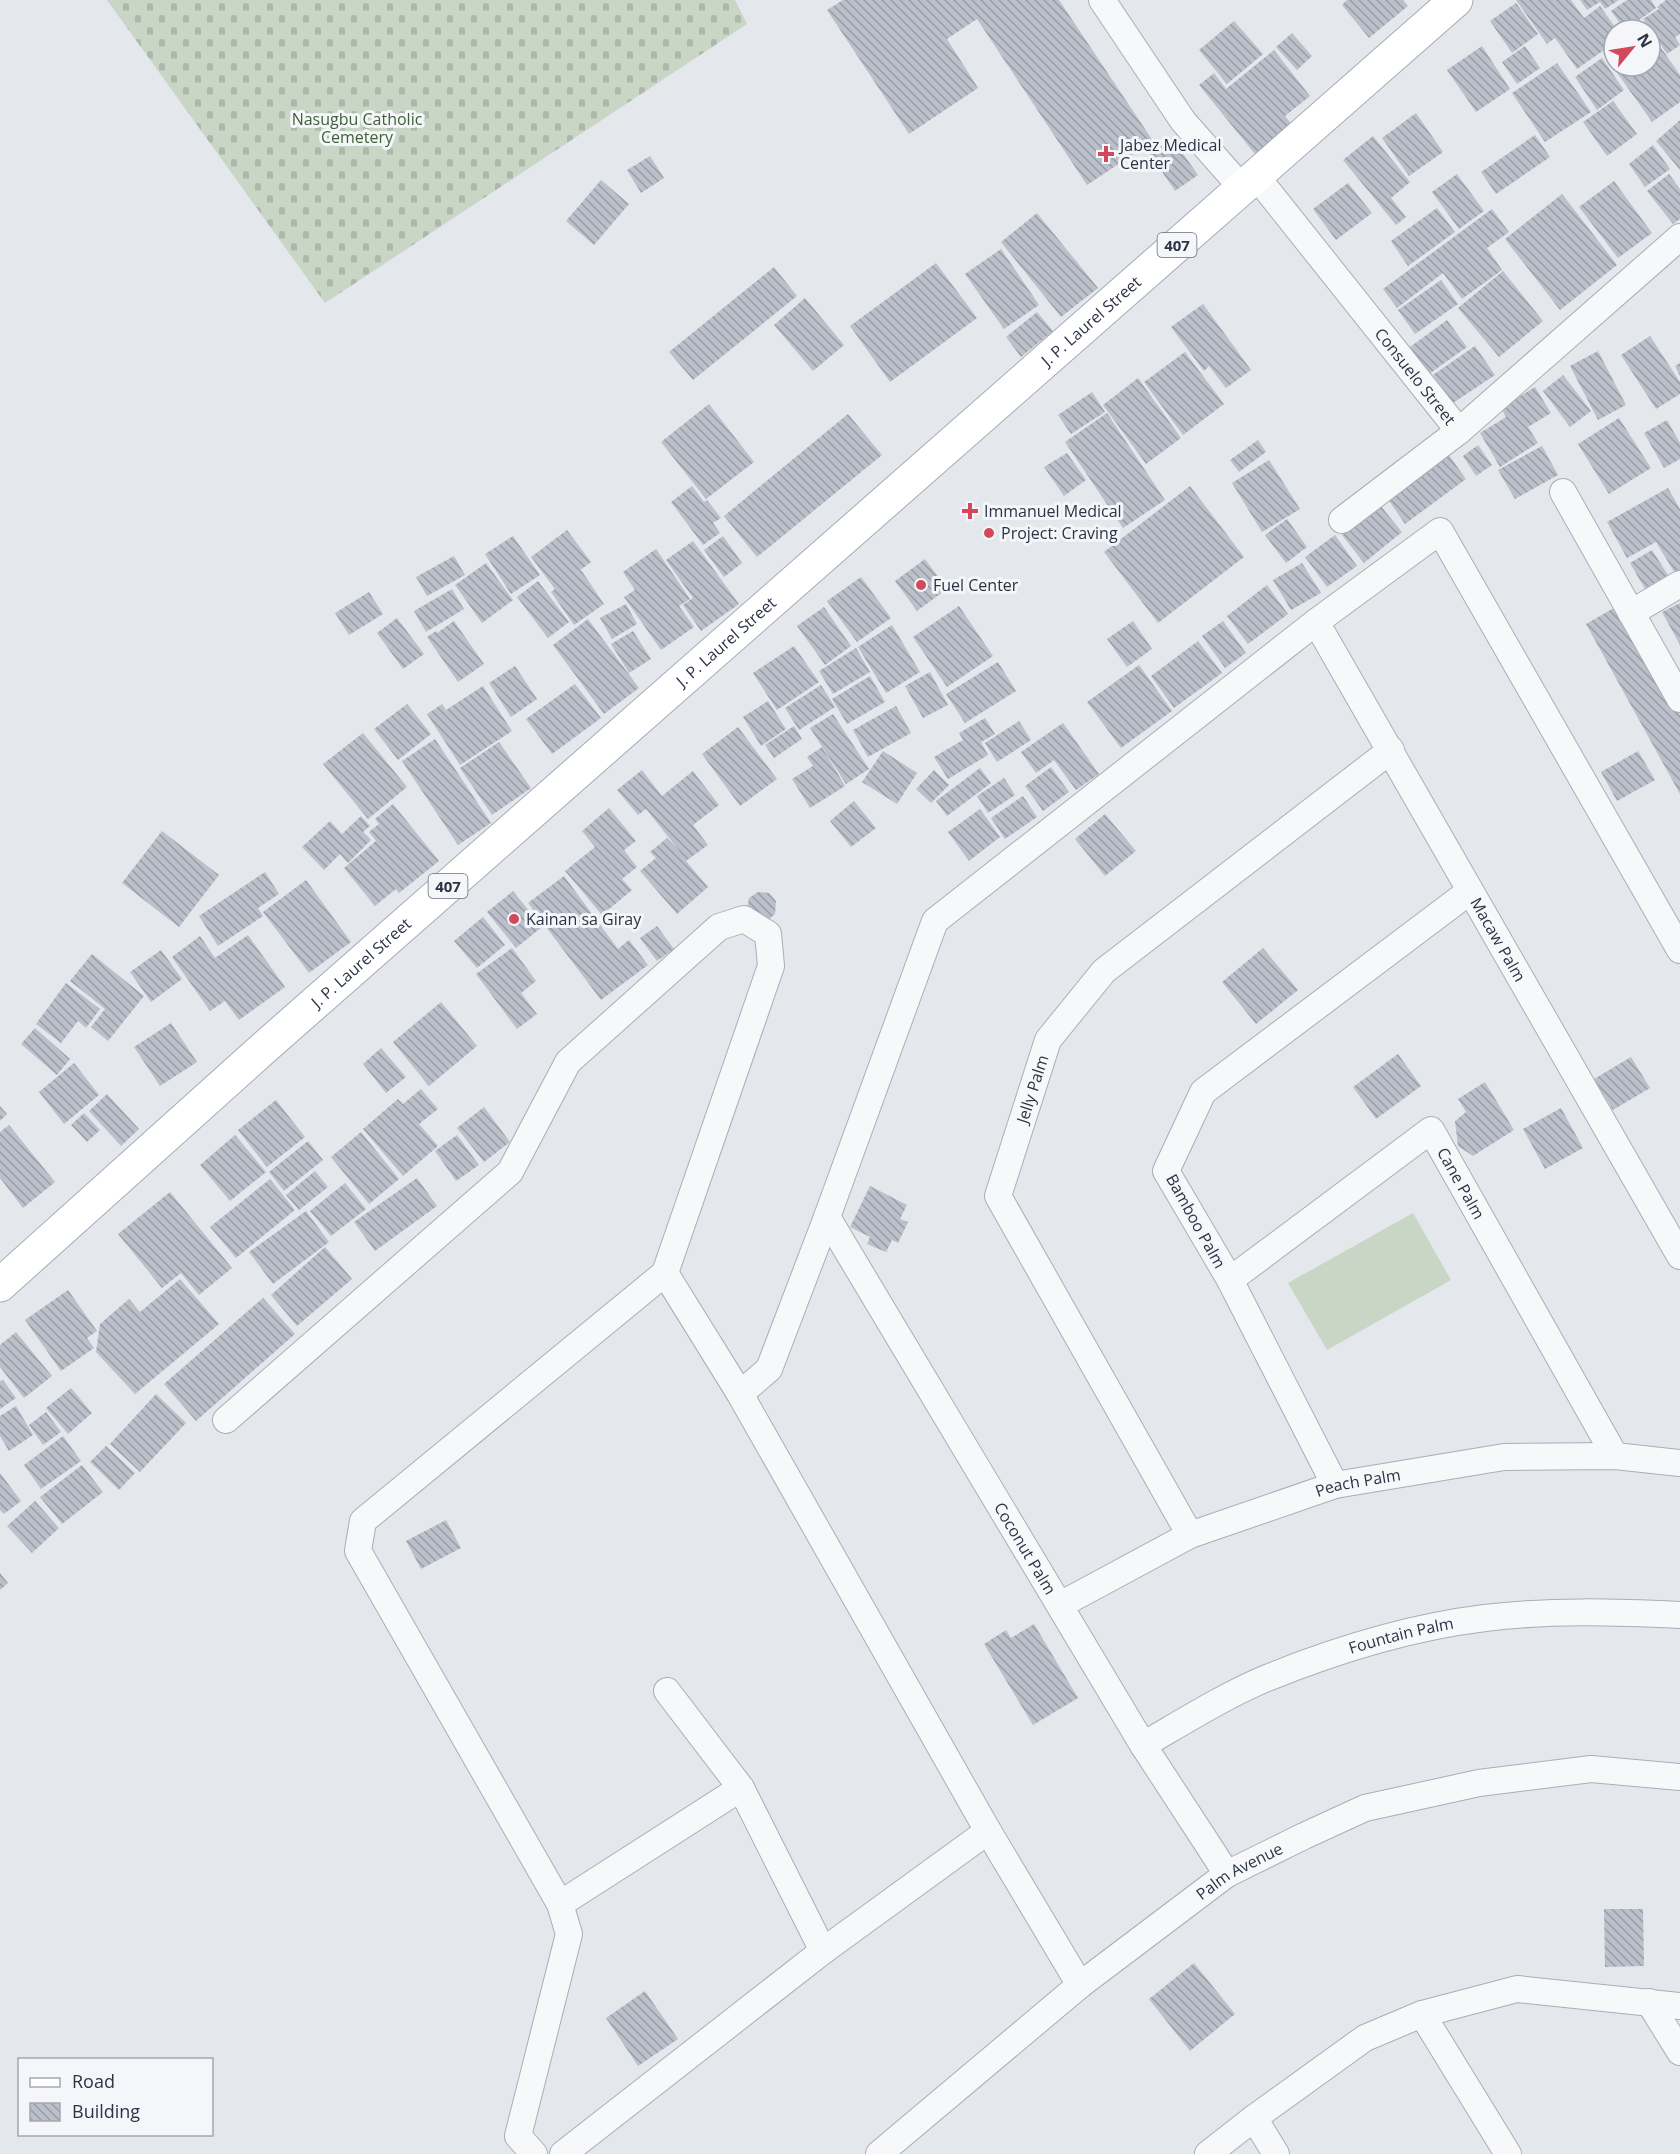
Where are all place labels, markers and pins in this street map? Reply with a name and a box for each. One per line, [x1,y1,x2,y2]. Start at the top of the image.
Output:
place label: Jabez Medical Center [1118,134,1221,174]
marker: Jabez Medical Center [1097,145,1115,163]
place label: Immanuel Medical [984,500,1122,522]
marker: Immanuel Medical [961,502,979,520]
place label: Project: Craving [1001,522,1118,544]
marker: Project: Craving [982,526,996,540]
place label: Fuel Center [933,574,1019,596]
marker: Fuel Center [914,578,928,592]
place label: Kainan sa Giray [526,908,642,930]
marker: Kainan sa Giray [507,912,521,926]

